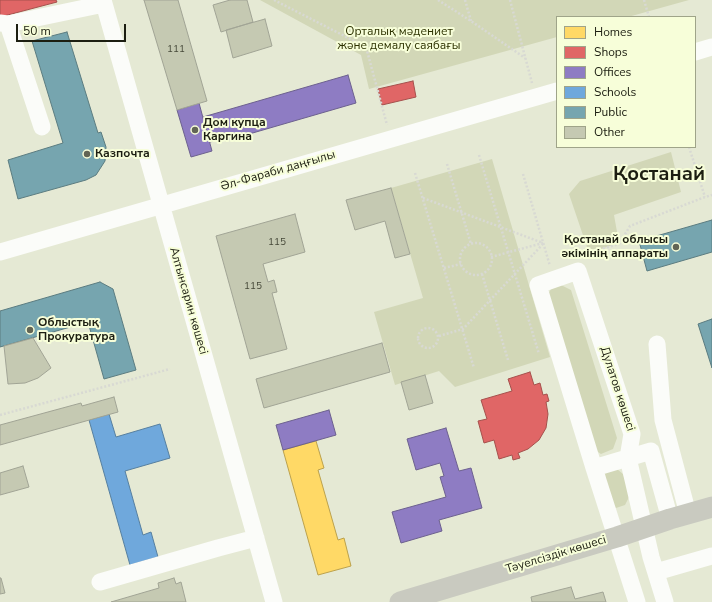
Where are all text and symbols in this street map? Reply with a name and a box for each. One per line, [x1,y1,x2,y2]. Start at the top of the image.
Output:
scale bar [18,16,128,42]
legend [556,16,696,148]
text: 50 m [23,23,51,39]
text: Homes [594,24,632,40]
park label: Орталық мәдениет және демалу саябағы [338,25,460,53]
house number: 111 [167,44,185,56]
text: Shops [594,44,628,60]
text: Offices [594,64,631,80]
text: Schools [594,84,636,100]
text: Public [594,104,627,120]
place label: Дом купца Каргина [203,116,266,144]
text: Other [594,124,625,140]
marker: Дом купца Каргина [190,125,200,135]
place label: Казпочта [95,147,150,161]
street label: Әл-Фараби даңғылы [219,148,337,194]
marker: Казпочта [82,149,92,159]
district label: Қостанай [613,163,705,187]
place label: Қостанай облысы әкімінің аппараты [561,233,668,261]
house number: 115 [268,237,286,249]
marker: Қостанай облысы әкімінің аппараты [671,242,681,252]
street label: Алтынсарин көшесі [166,246,210,356]
house number: 115 [244,281,262,293]
place label: Облыстық Прокуратура [38,316,115,344]
marker: Облыстық Прокуратура [25,325,35,335]
street label: Дулатов көшесі [597,345,637,433]
street label: Тәуелсіздік көшесі [504,533,608,577]

